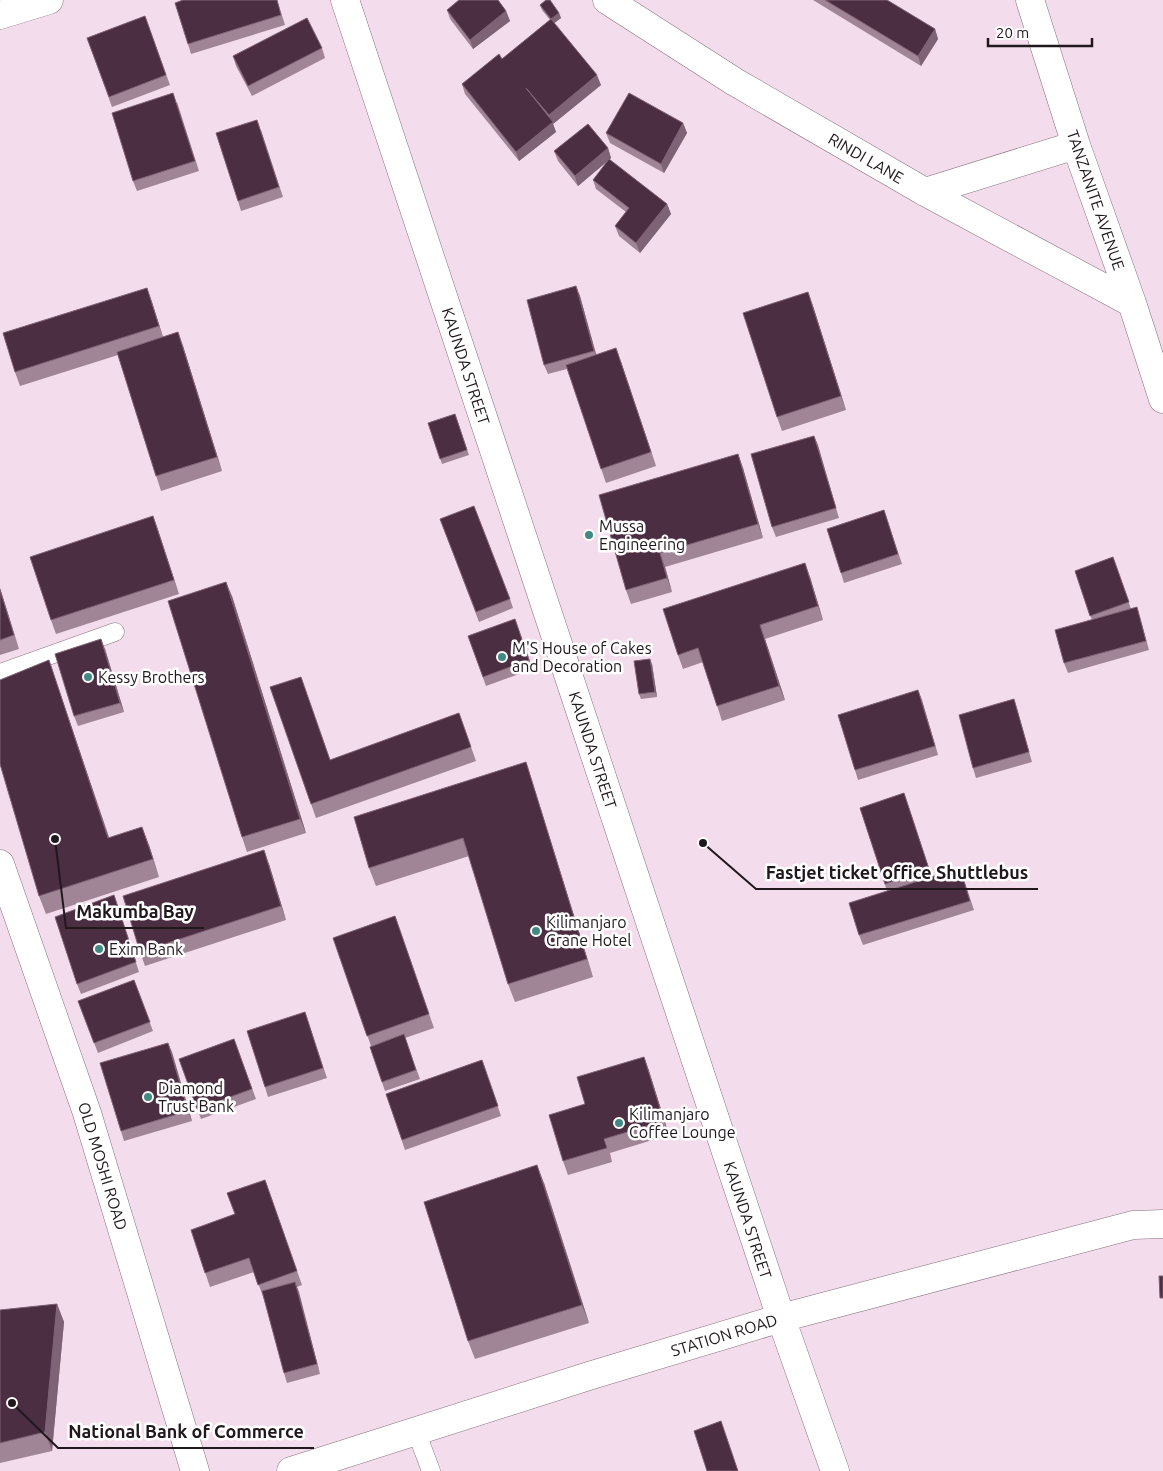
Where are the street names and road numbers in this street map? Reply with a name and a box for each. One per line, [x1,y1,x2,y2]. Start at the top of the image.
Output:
street label: TANZANITE AVENUE [1064,128,1128,272]
street label: RINDI LANE [825,129,907,187]
street label: KAUNDA STREET [439,305,493,427]
street label: KAUNDA STREET [566,689,620,811]
street label: OLD MOSHI ROAD [75,1100,131,1232]
street label: KAUNDA STREET [721,1159,775,1281]
street label: STATION ROAD [669,1310,779,1360]

